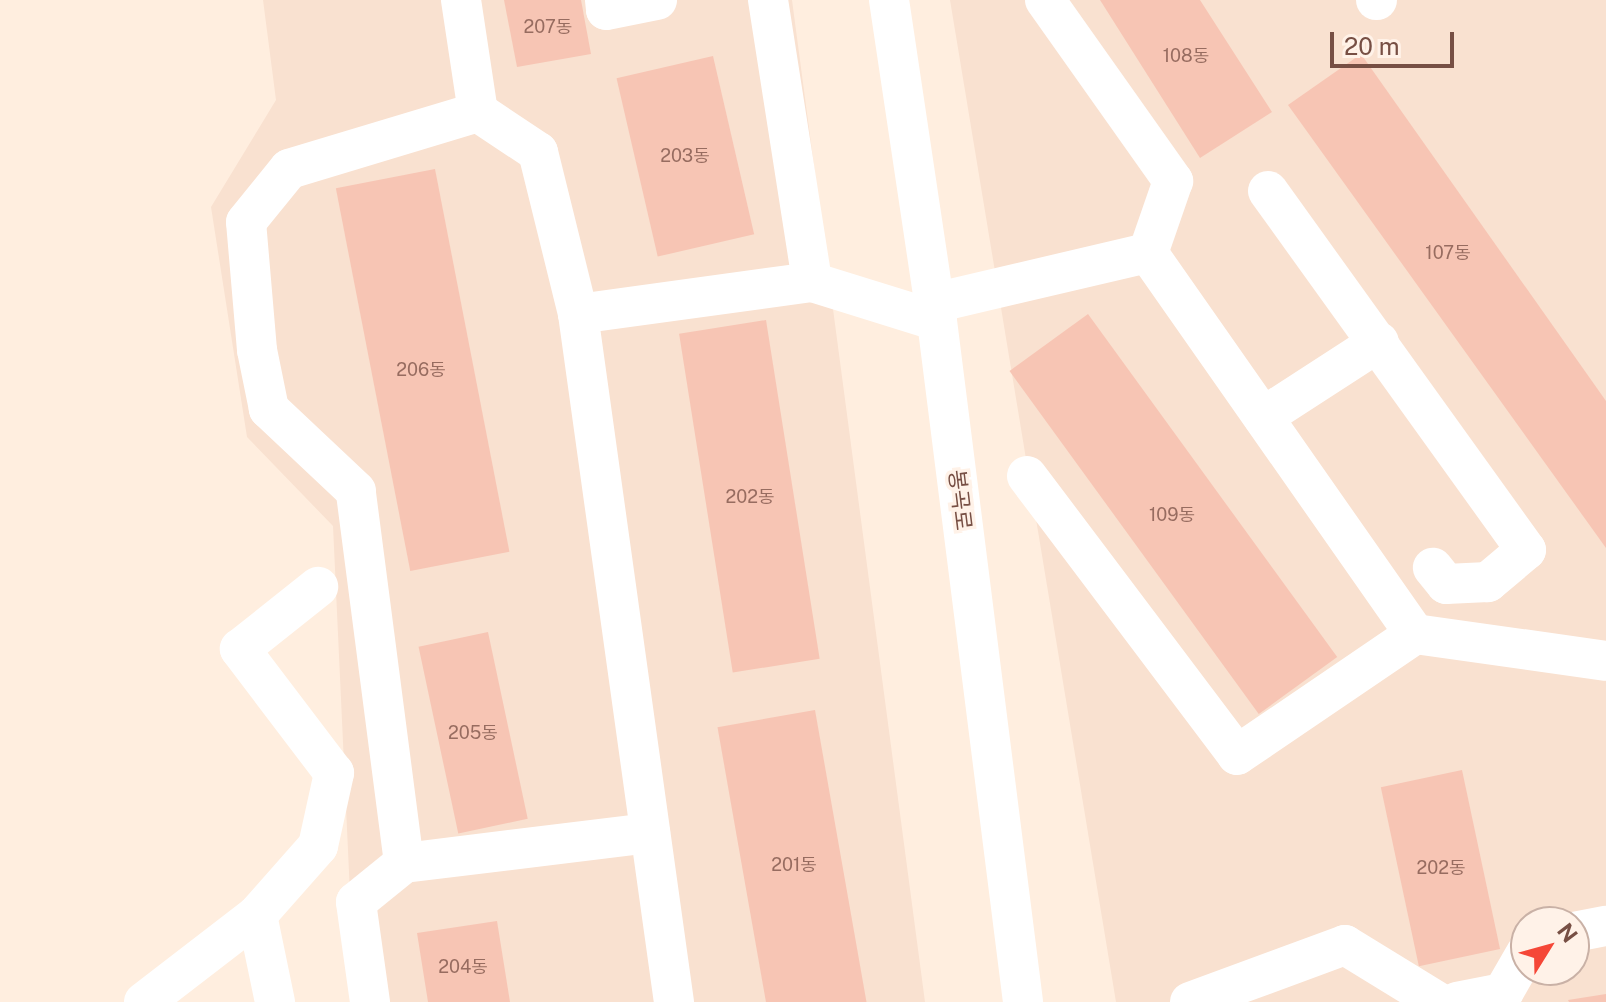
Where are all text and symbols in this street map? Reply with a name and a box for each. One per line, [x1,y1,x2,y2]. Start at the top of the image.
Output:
house number: 207동 [524,16,572,38]
scale bar [1334,16,1458,66]
text: 20 m [1344,32,1400,60]
house number: 108동 [1163,45,1209,67]
house number: 203동 [660,145,710,167]
house number: 107동 [1425,242,1471,264]
house number: 206동 [396,359,446,381]
street label: 봉곡로 [943,468,977,532]
house number: 202동 [725,486,775,508]
house number: 109동 [1149,504,1195,526]
house number: 205동 [448,722,498,744]
house number: 201동 [771,854,817,876]
house number: 202동 [1416,857,1466,879]
north arrow [1510,906,1590,986]
text: N [1552,918,1583,947]
house number: 204동 [438,956,488,978]

